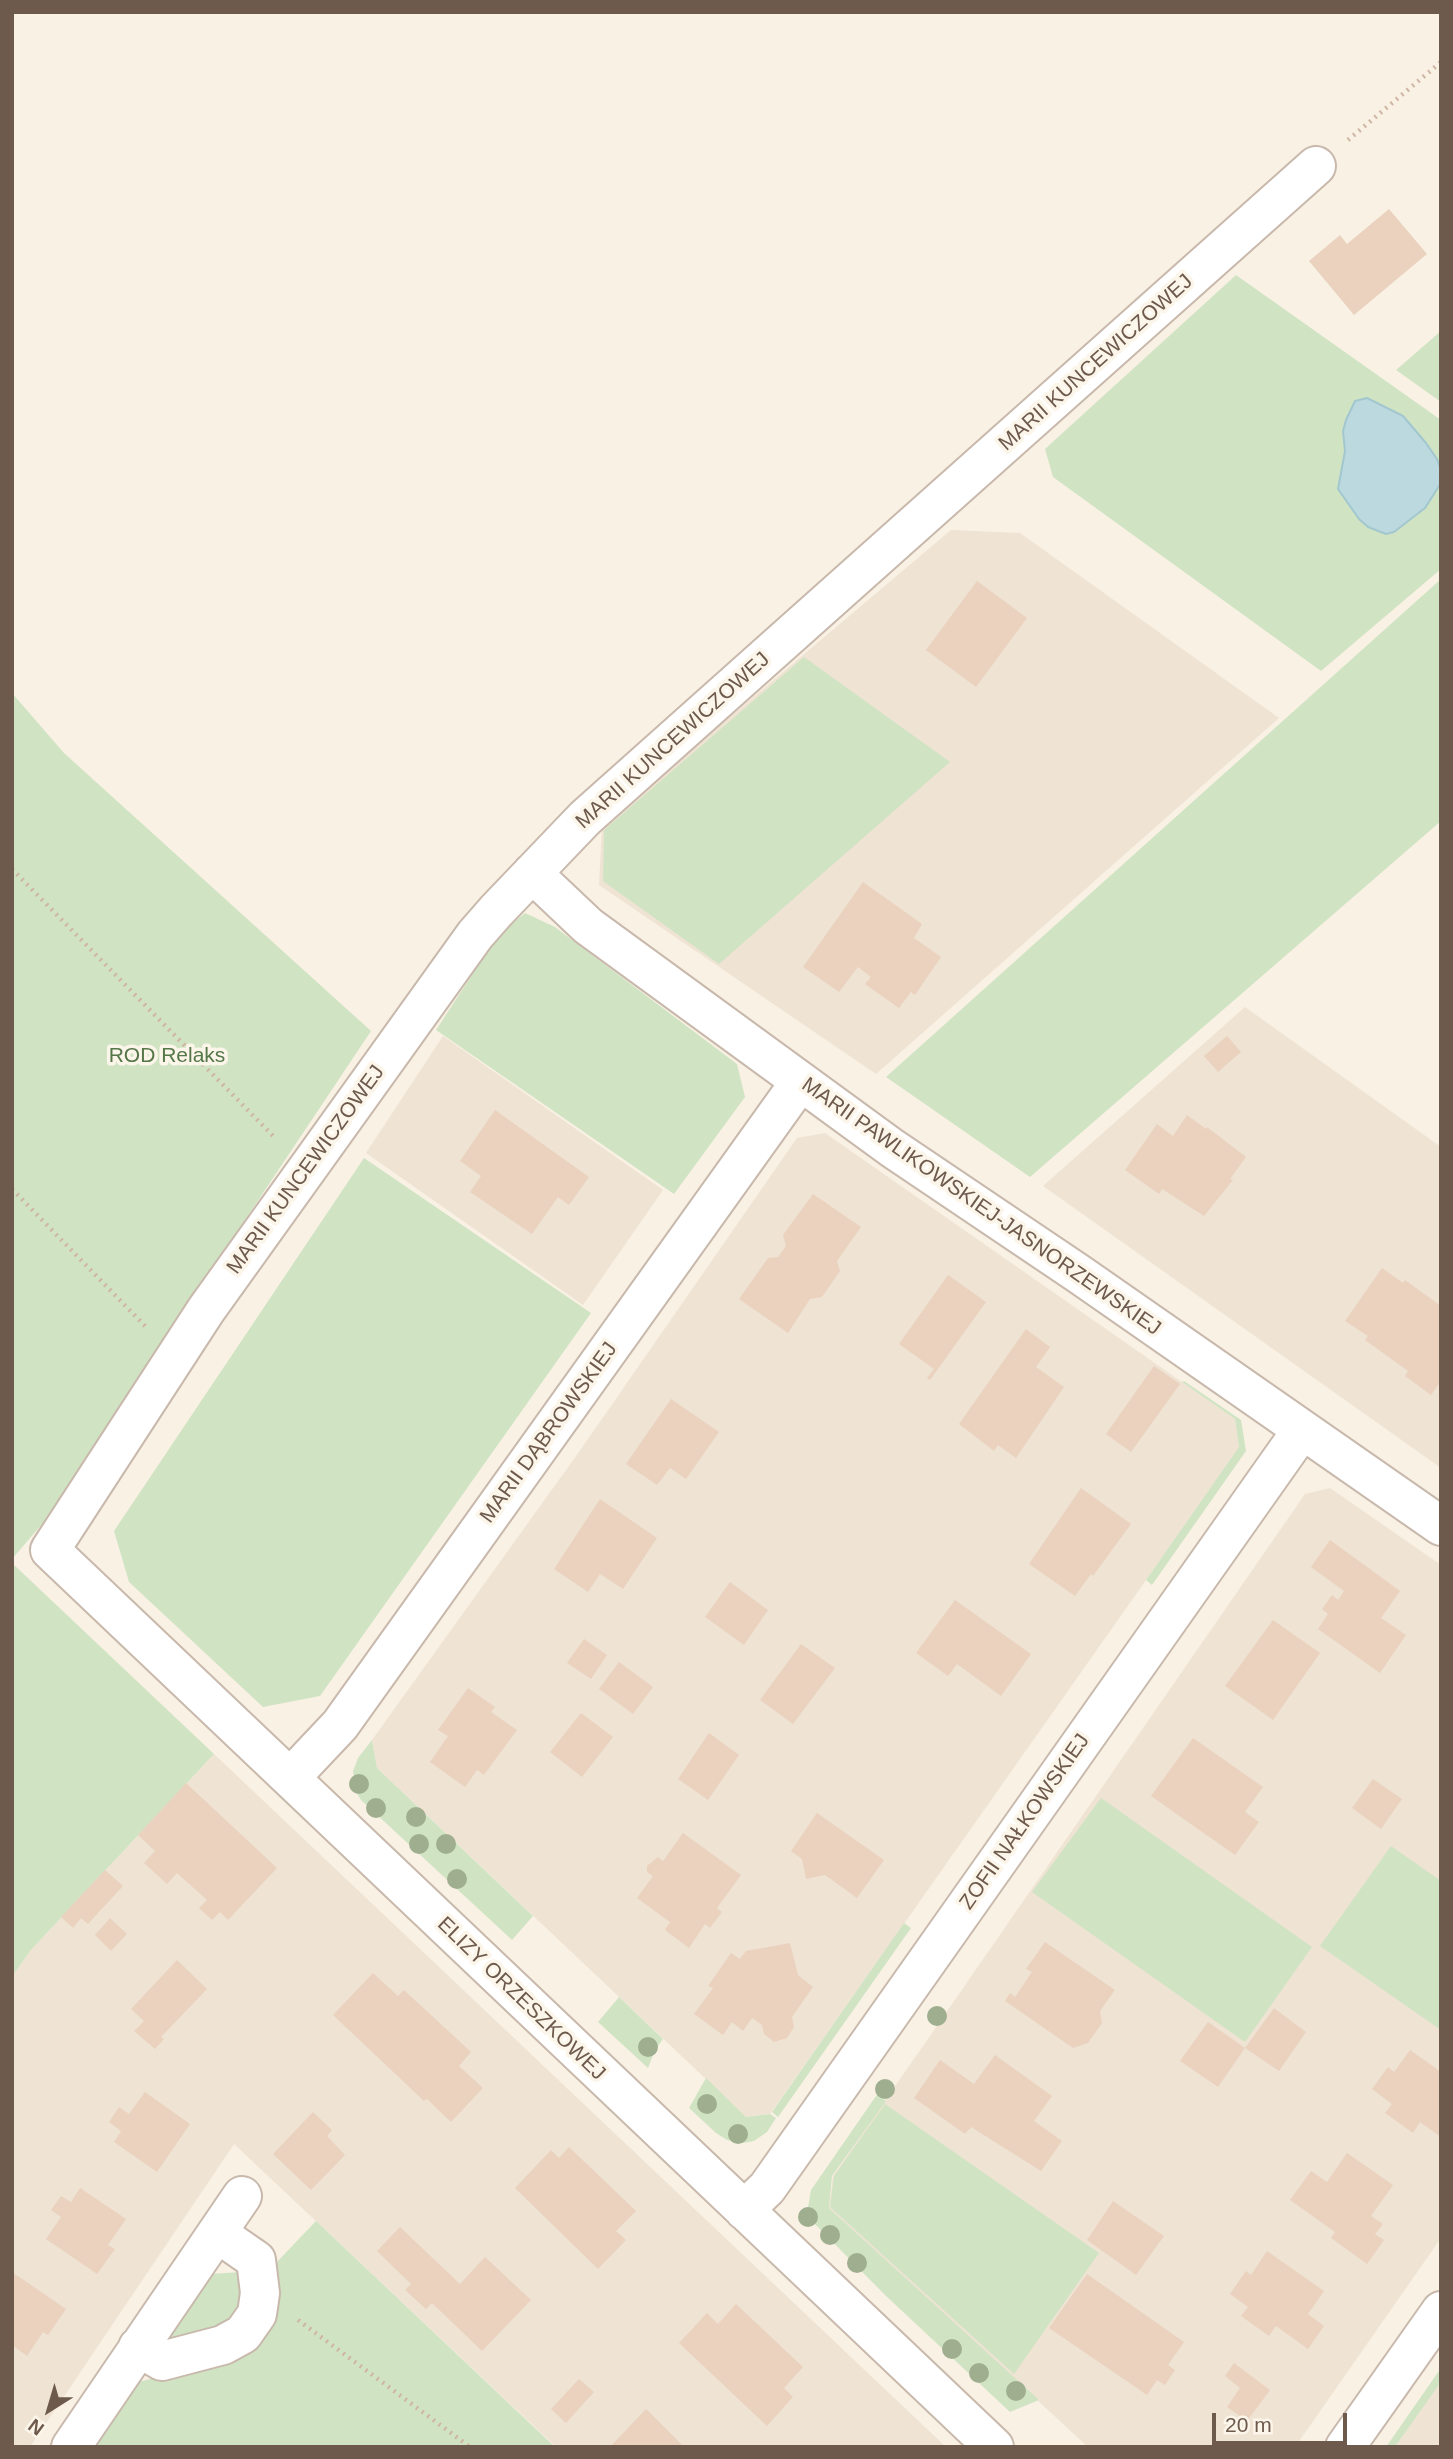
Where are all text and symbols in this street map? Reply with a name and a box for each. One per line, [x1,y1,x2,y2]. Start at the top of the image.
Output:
street label: MARII KUNCEWICZOWEJ [994,269,1198,457]
street label: MARII KUNCEWICZOWEJ [571,647,775,835]
park label: ROD Relaks [109,1043,225,1069]
street label: MARII KUNCEWICZOWEJ [222,1061,390,1279]
street label: MARII PAWLIKOWSKIEJ-JASNORZEWSKIEJ [796,1073,1166,1341]
street label: MARII DĄBROWSKIEJ [475,1338,623,1528]
street label: ZOFII NAŁKOWSKIEJ [955,1729,1095,1915]
street label: ELIZY ORZESZKOWEJ [432,1912,610,2086]
north arrow [14,2375,84,2445]
scale bar [1215,2400,1350,2444]
text: 20 m [1225,2413,1272,2436]
text: N [24,2415,48,2440]

